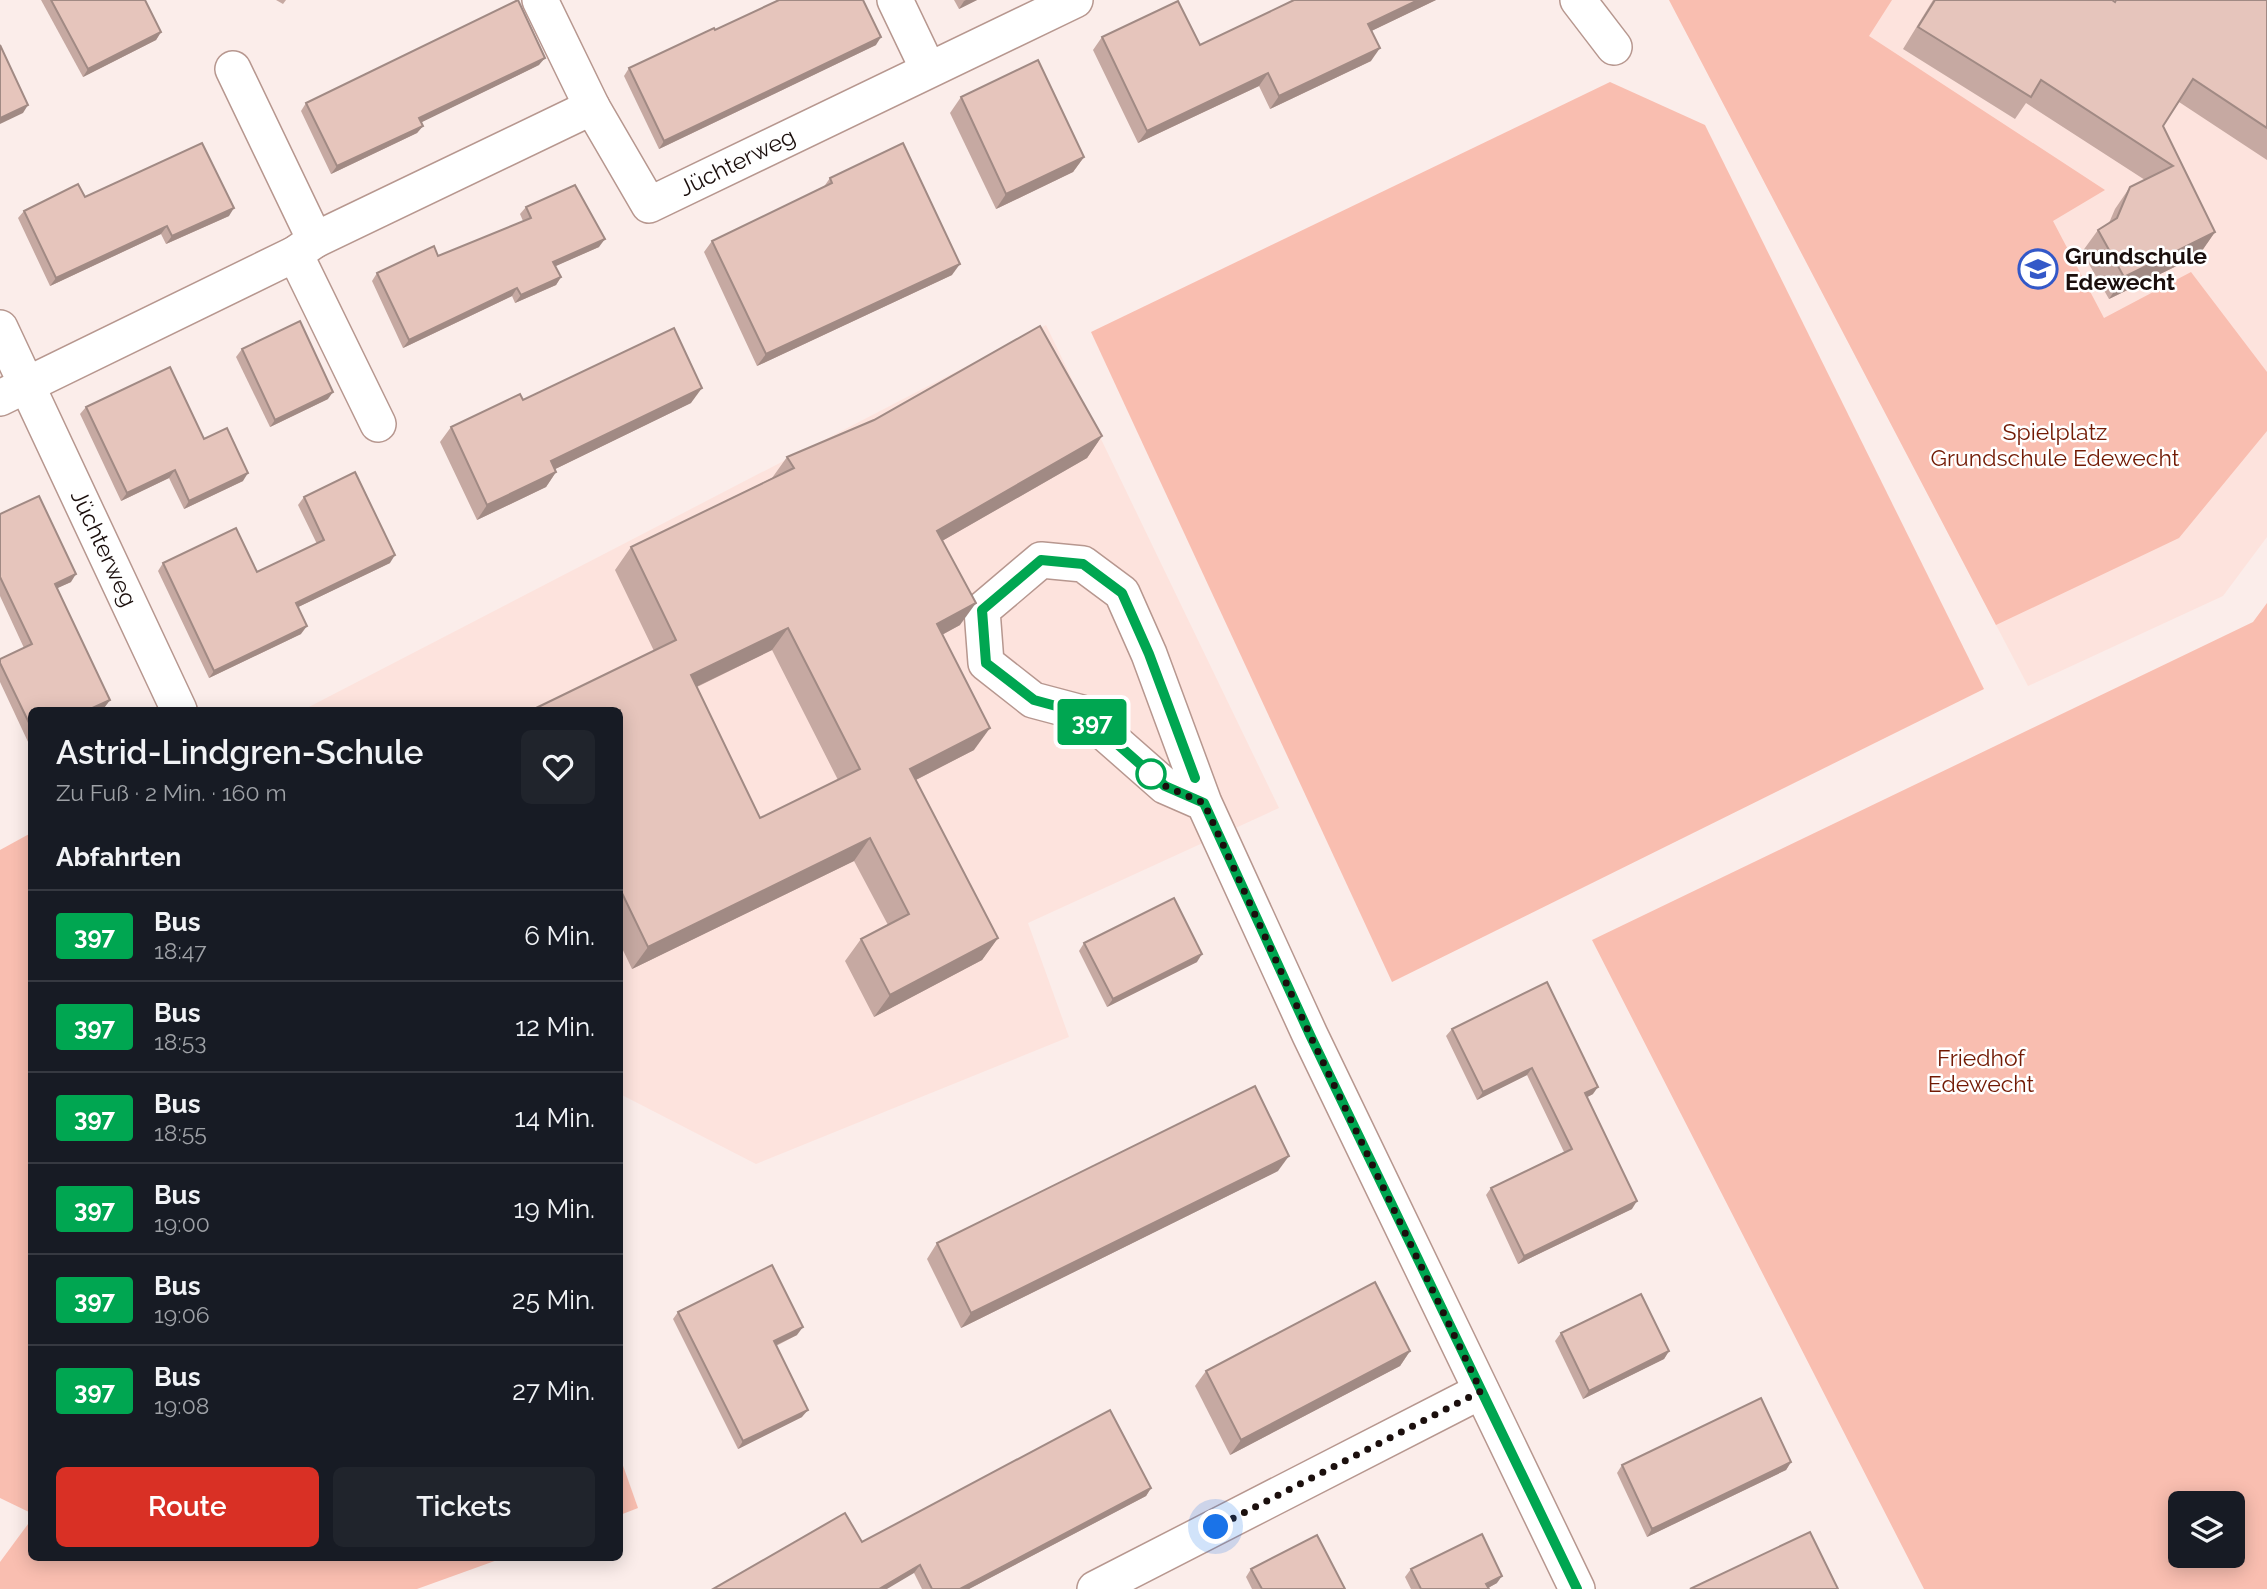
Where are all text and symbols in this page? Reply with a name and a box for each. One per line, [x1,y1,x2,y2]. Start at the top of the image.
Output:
street label: Jüchterweg [674,122,799,201]
place label: Grundschule Edewecht [2065,242,2207,295]
school or university icon: Grundschule Edewecht [2017,248,2059,290]
park label: Spielplatz Grundschule Edewecht [1931,418,2180,471]
street label: Jüchterweg [66,485,143,610]
line badge: 397 [1052,699,1132,745]
text: 397 [1072,707,1113,736]
button: heart [521,730,595,804]
text: Astrid-Lindgren-Schule [56,733,424,772]
unlabelled marker [1136,759,1166,789]
text: Zu Fuß · 2 Min. · 160 m [56,779,287,806]
text: Abfahrten [56,842,181,872]
text: Bus [154,907,201,937]
text: 397 [74,921,115,950]
text: 6 Min. [524,921,595,951]
text: 18:47 [154,937,207,964]
text: Bus [154,998,201,1028]
text: 397 [74,1012,115,1041]
text: 12 Min. [515,1012,595,1042]
text: 18:53 [154,1028,207,1055]
park label: Friedhof Edewecht [1928,1044,2035,1097]
text: Bus [154,1089,201,1119]
text: 397 [74,1103,115,1132]
text: 14 Min. [515,1103,595,1133]
text: 18:55 [154,1119,207,1146]
text: Bus [154,1180,201,1210]
text: 397 [74,1194,115,1223]
text: 19 Min. [513,1194,595,1224]
text: 19:00 [154,1210,210,1237]
text: Bus [154,1271,201,1301]
text: 397 [74,1285,115,1314]
text: 25 Min. [512,1285,595,1315]
text: 19:06 [154,1301,210,1328]
text: Bus [154,1362,201,1392]
text: 397 [74,1376,115,1405]
text: 27 Min. [512,1376,595,1406]
text: 19:08 [154,1392,209,1419]
button: Route [56,1467,319,1547]
button: Tickets [333,1467,595,1547]
map controls [2168,1491,2245,1568]
button: layers [2168,1491,2245,1568]
your location [1198,1509,1233,1544]

